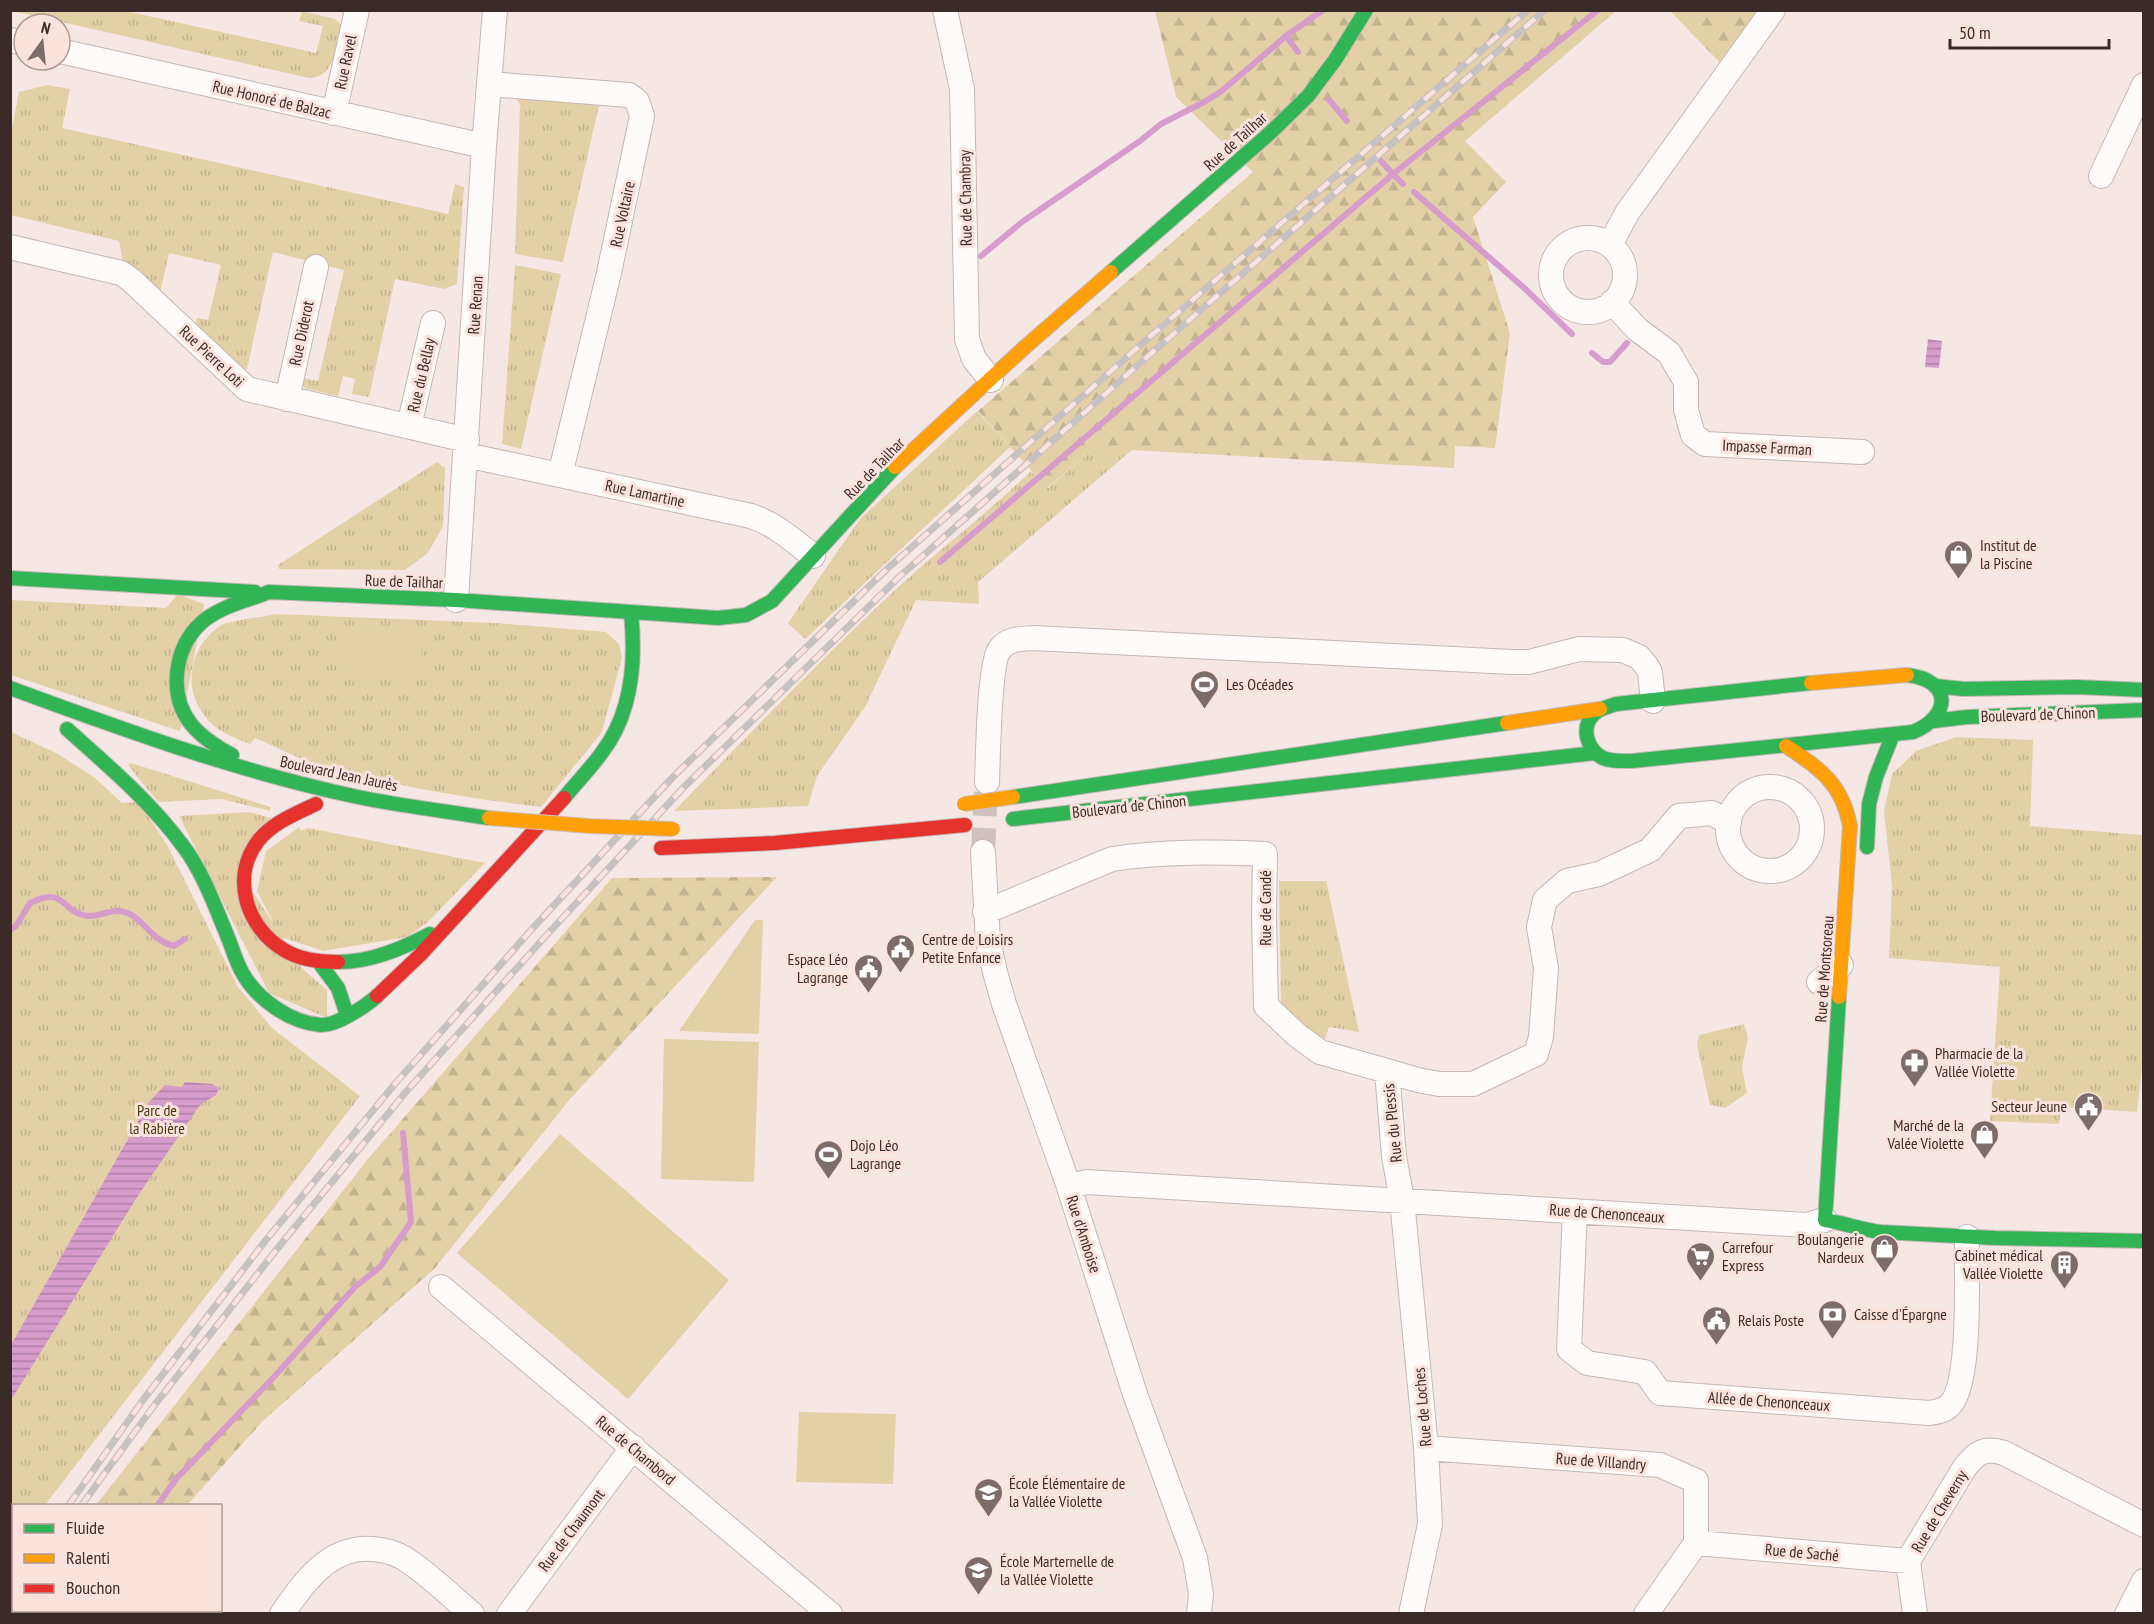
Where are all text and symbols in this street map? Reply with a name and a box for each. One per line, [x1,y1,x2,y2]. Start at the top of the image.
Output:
north arrow [12,12,72,72]
scale bar [1950,12,2109,50]
text: N [39,17,53,38]
text: 50 m [1959,21,1991,44]
street label: Rue Ravel [329,33,361,91]
street label: Rue Honoré de Balzac [211,76,333,122]
street label: Rue de Tailhar [1199,107,1271,175]
street label: Rue de Chambray [954,150,976,246]
street label: Rue Voltaire [605,179,639,249]
street label: Rue Renan [463,275,487,335]
street label: Rue Diderot [284,298,318,367]
street label: Rue Pierre Loti [175,321,249,391]
street label: Rue du Bellay [403,336,439,414]
street label: Rue de Tailhar [840,432,909,503]
street label: Impasse Farman [1722,435,1812,459]
street label: Rue Lamartine [604,475,686,511]
place label: Institut de la Piscine [1980,535,2037,573]
shop icon: Institut de la Piscine [1943,538,1975,580]
street label: Rue de Tailhar [364,570,444,592]
sports icon: Les Océades [1189,668,1221,710]
place label: Les Océades [1226,674,1294,694]
street label: Boulevard de Chinon [1980,702,2096,726]
street label: Boulevard Jean Jaurès [278,751,400,795]
street label: Boulevard de Chinon [1071,790,1187,822]
street label: Rue de Candé [1255,870,1275,946]
street label: Rue de Montsoreau [1810,915,1838,1023]
place label: Centre de Loisirs Petite Enfance [922,929,1013,967]
public building icon: Centre de Loisirs Petite Enfance [885,932,917,974]
place label: Espace Léo Lagrange [788,949,848,987]
public building icon: Espace Léo Lagrange [853,952,885,994]
place label: Pharmacie de la Vallée Violette [1934,1043,2023,1081]
pharmacy icon: Pharmacie de la Vallée Violette [1898,1046,1930,1088]
street label: Rue du Plessis [1378,1083,1406,1163]
public building icon: Secteur Jeune [2072,1090,2104,1132]
place label: Secteur Jeune [1991,1096,2067,1116]
park label: Parc de la Rabière [129,1100,185,1138]
place label: Marché de la Valée Violette [1887,1115,1964,1153]
shop icon: Marché de la Valée Violette [1969,1118,2001,1160]
place label: Dojo Léo Lagrange [850,1135,901,1173]
sports icon: Dojo Léo Lagrange [813,1138,845,1180]
street label: Rue d'Amboise [1062,1193,1106,1275]
street label: Rue de Chenonceaux [1549,1199,1666,1227]
place label: Boulangerie Nardeux [1797,1229,1864,1267]
shop icon: Boulangerie Nardeux [1869,1232,1901,1274]
place label: Carrefour Express [1722,1237,1774,1275]
supermarket icon: Carrefour Express [1685,1240,1717,1282]
place label: Cabinet médical Vallée Violette [1954,1245,2043,1283]
building icon: Cabinet médical Vallée Violette [2048,1248,2080,1290]
bank icon: Caisse d'Épargne [1817,1298,1849,1340]
public building icon: Relais Poste [1701,1304,1733,1346]
place label: Caisse d'Épargne [1854,1304,1947,1324]
place label: Relais Poste [1738,1310,1804,1330]
street label: Rue de Loches [1409,1367,1435,1447]
street label: Allée de Chenonceaux [1707,1387,1831,1415]
street label: Rue de Chambord [592,1411,680,1489]
street label: Rue de Villandry [1555,1448,1647,1474]
street label: Rue de Cheverny [1907,1466,1971,1556]
place label: École Élémentaire de la Vallée Violette [1009,1473,1125,1511]
school or university icon: École Élémentaire de la Vallée Violette [972,1476,1004,1518]
street label: Rue de Chaumont [534,1484,609,1575]
legend [12,1504,222,1612]
text: Fluide [66,1516,105,1539]
street label: Rue de Saché [1764,1539,1840,1565]
text: Ralenti [66,1546,110,1569]
place label: École Marternelle de la Vallée Violette [1000,1551,1114,1589]
school or university icon: École Marternelle de la Vallée Violette [963,1554,995,1596]
text: Bouchon [66,1576,120,1599]

